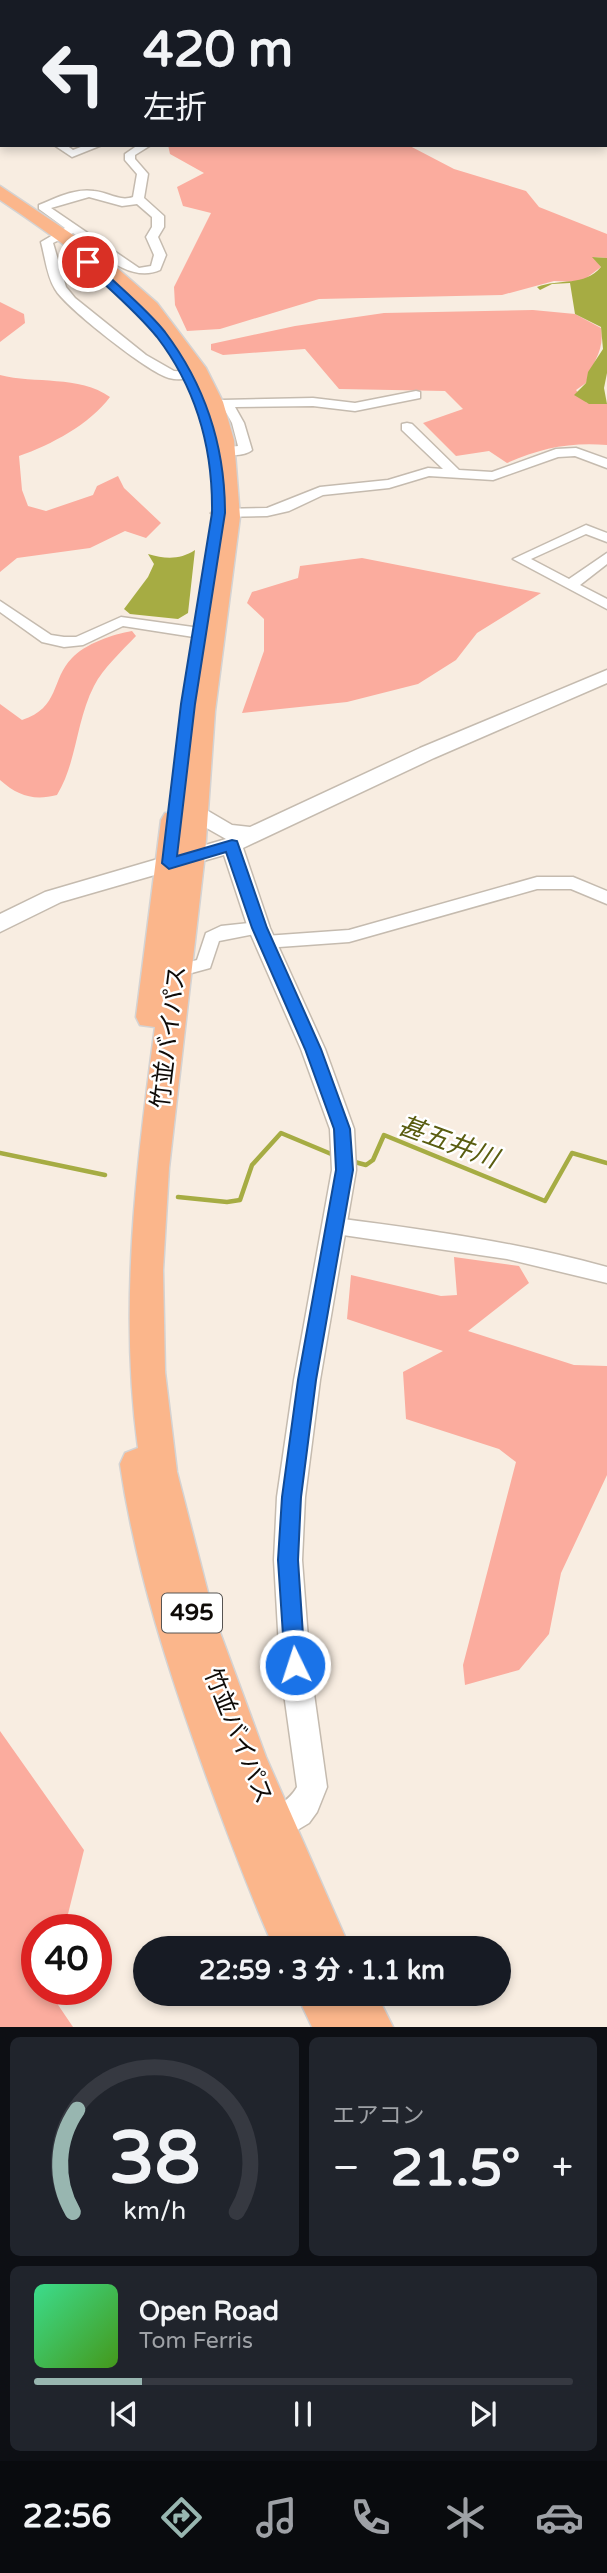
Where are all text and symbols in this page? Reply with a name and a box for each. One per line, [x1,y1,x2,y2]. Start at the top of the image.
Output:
text: 420 m [143,21,293,80]
icon: left [28,28,119,119]
text: 左折 [143,89,207,127]
pin [58,232,118,292]
icon: arrive [69,243,107,281]
street label: 竹並バイパス [146,964,192,1110]
water label: 甚五井川 [394,1110,505,1175]
road number: 495 [162,1594,222,1632]
position arrow [258,1628,332,1702]
street label: 竹並バイパス [198,1664,278,1808]
speed limit sign: 40 [21,1914,112,2005]
text: 22:59 · 3 分 · 1.1 km [199,1955,445,1986]
text: エアコン [333,2102,425,2130]
text: 38 [109,2116,200,2204]
text: 21.5° [391,2137,521,2200]
text: − [333,2145,360,2191]
text: + [552,2145,573,2191]
text: km/h [123,2196,186,2226]
text: Open Road [139,2296,279,2327]
text: Tom Ferris [139,2327,253,2355]
icon: previous [105,2395,143,2433]
icon: pause [284,2395,322,2433]
icon: next [464,2395,502,2433]
icon: directions [157,2493,206,2542]
icon: music [252,2493,301,2542]
icon: phone [346,2493,395,2542]
icon: climate [441,2493,490,2542]
icon: car [535,2493,584,2542]
text: 22:56 [23,2498,111,2536]

